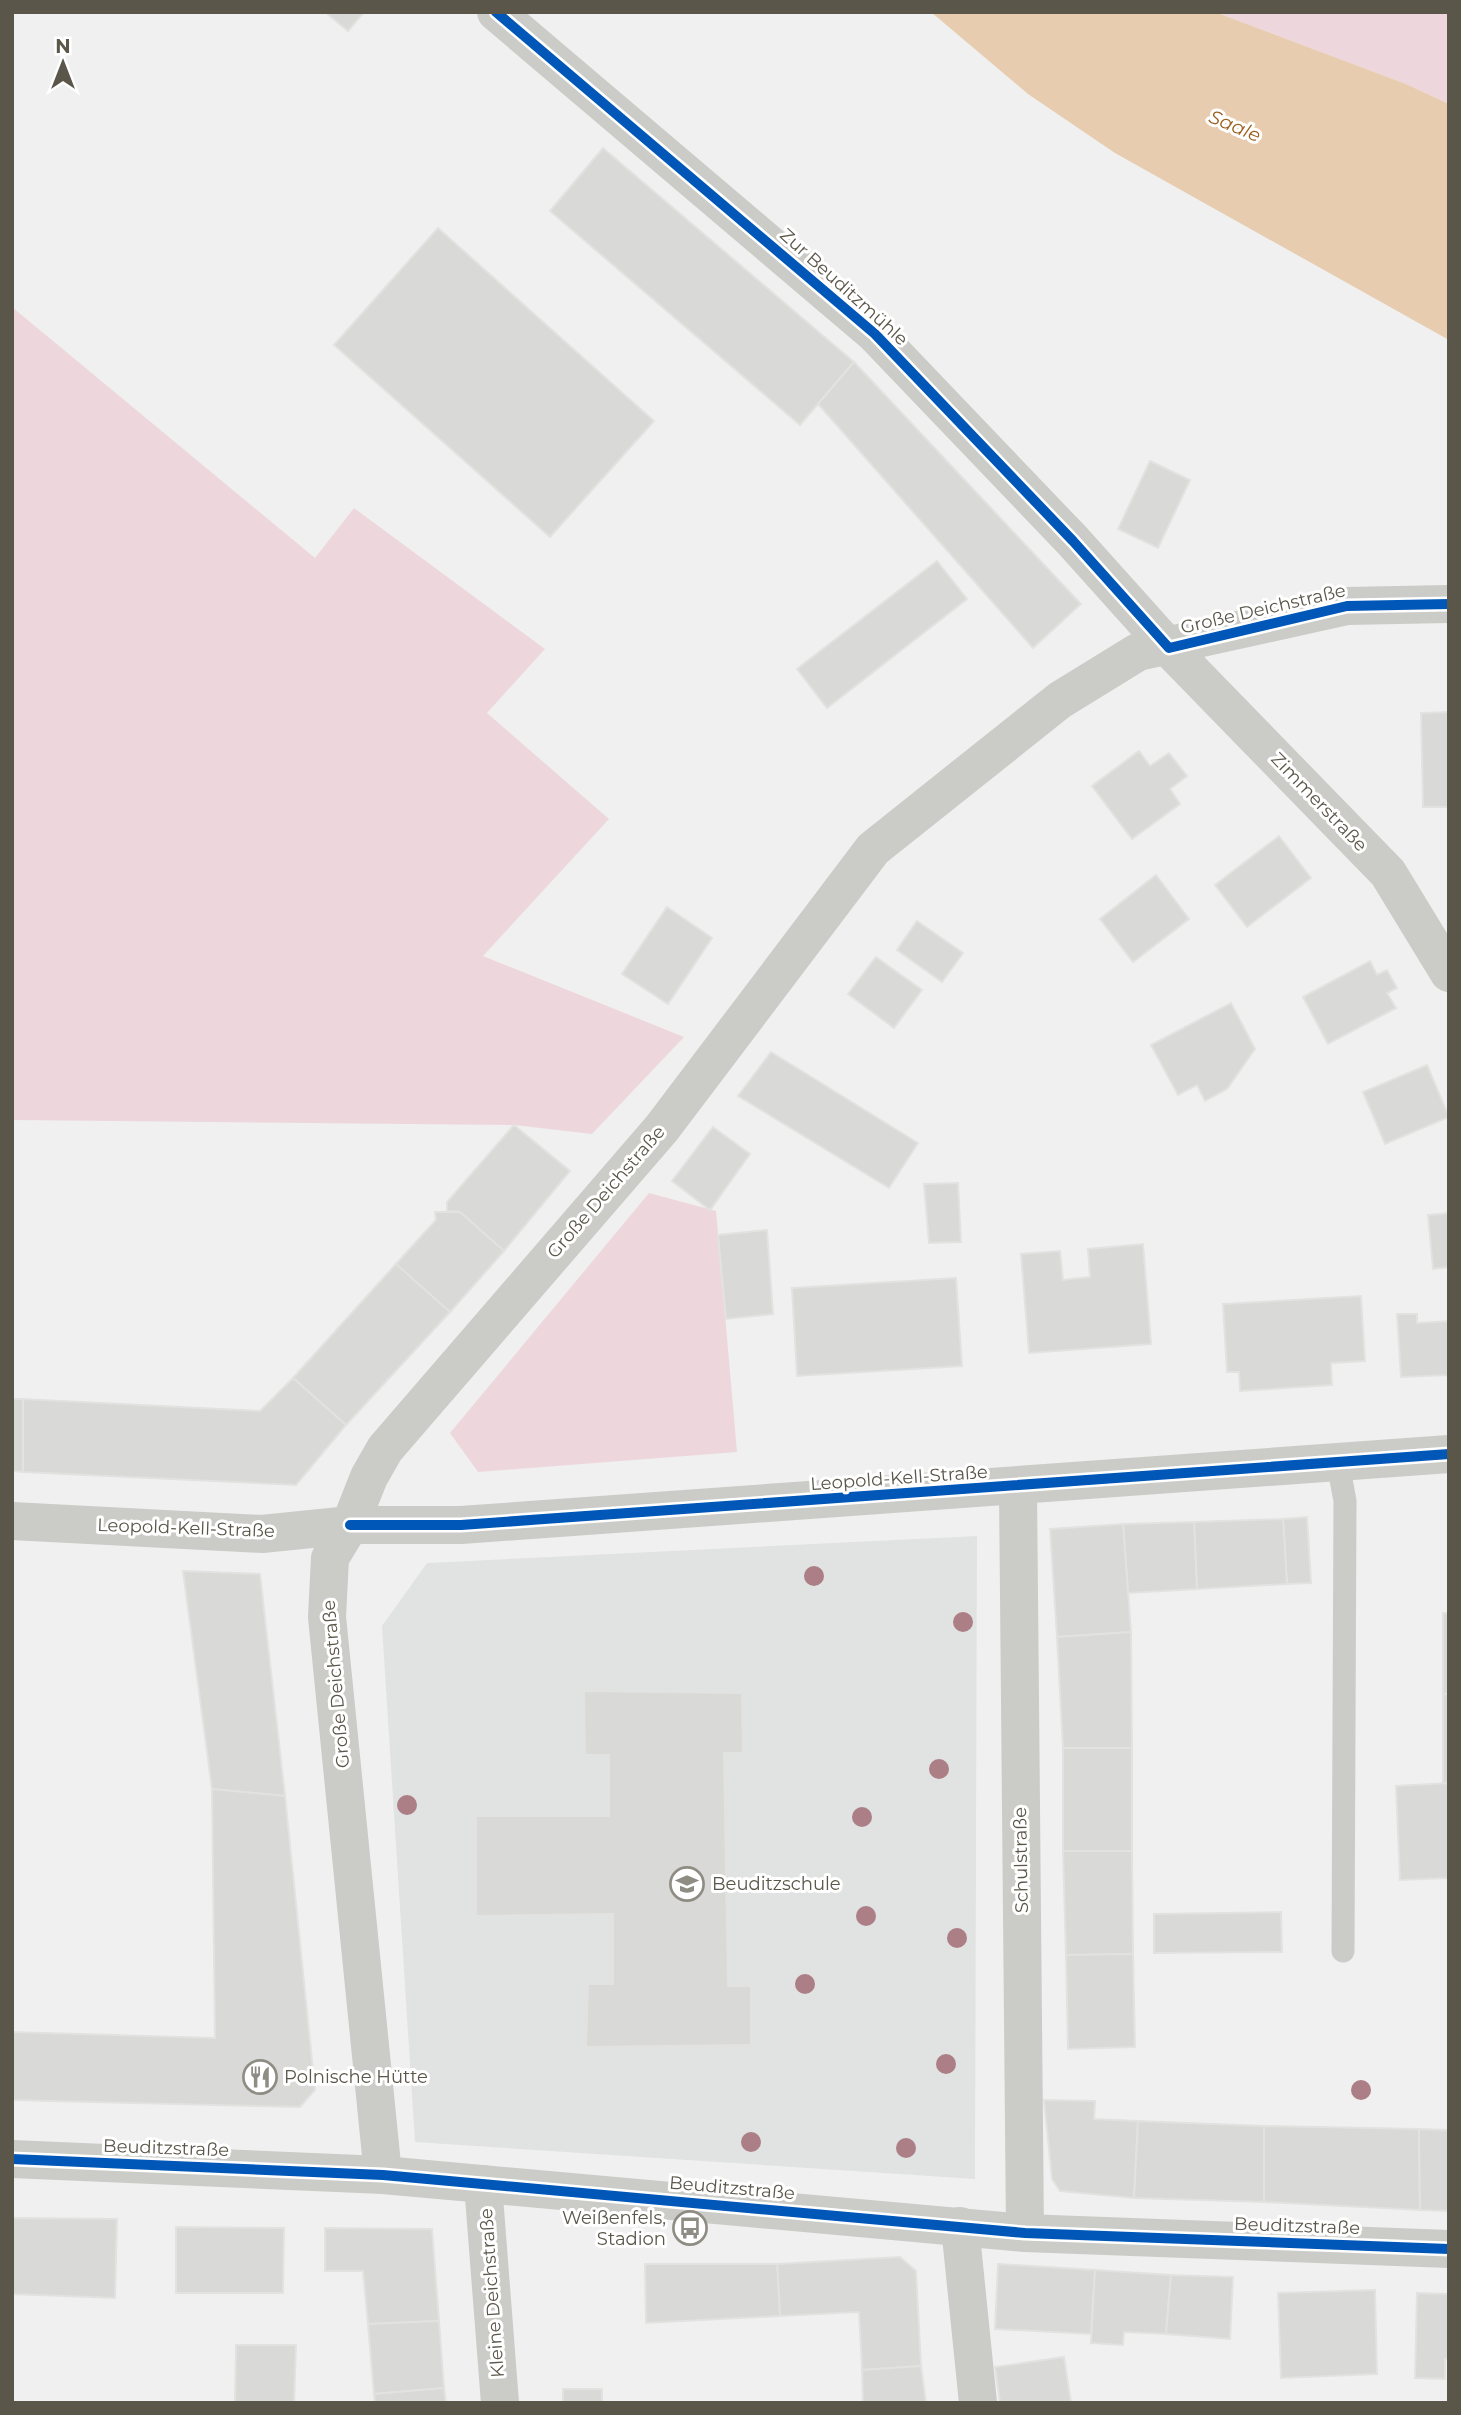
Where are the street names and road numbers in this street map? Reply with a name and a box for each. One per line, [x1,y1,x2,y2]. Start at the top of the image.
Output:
street label: Zur Beuditzmühle [775,224,913,350]
street label: Große Deichstraße [1178,579,1348,639]
street label: Zimmerstraße [1266,748,1372,856]
street label: Große Deichstraße [542,1121,670,1263]
street label: Leopold-Kell-Straße [809,1461,989,1495]
street label: Leopold-Kell-Straße [97,1514,275,1542]
street label: Große Deichstraße [318,1599,354,1769]
street label: Schulstraße [1009,1807,1033,1913]
street label: Beuditzstraße [103,2135,229,2161]
street label: Beuditzstraße [668,2172,796,2204]
street label: Kleine Deichstraße [475,2207,509,2379]
street label: Beuditzstraße [1234,2213,1360,2239]

